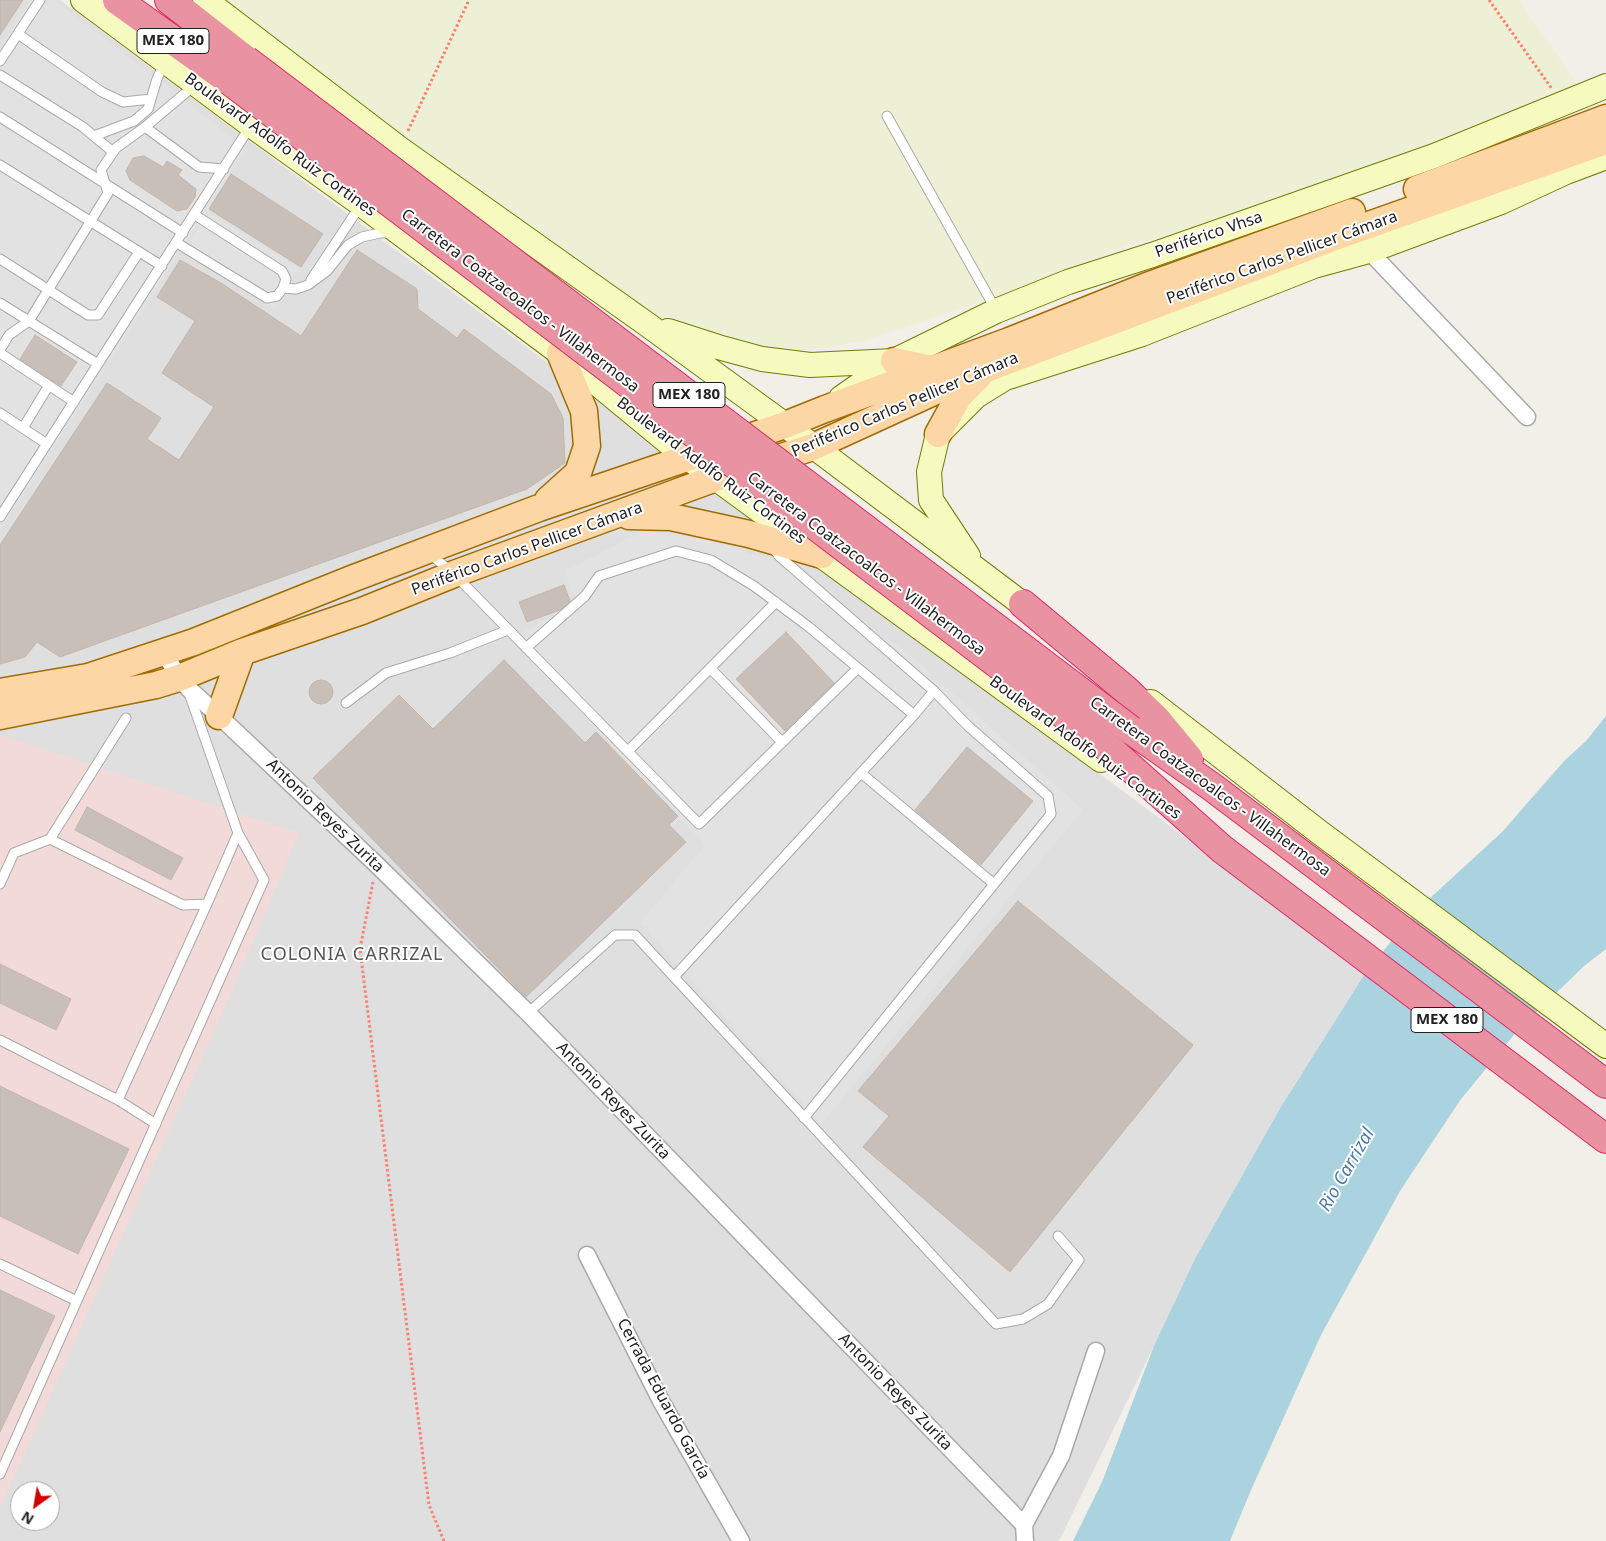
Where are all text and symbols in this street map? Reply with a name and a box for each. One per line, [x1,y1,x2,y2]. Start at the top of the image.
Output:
road number: MEX 180 [137,28,209,54]
street label: Boulevard Adolfo Ruiz Cortines [181,69,379,221]
street label: Carretera Coatzacoalcos - Villahermosa [397,205,643,397]
street label: Periférico Carlos Pellicer Cámara [1164,207,1400,309]
street label: Periférico Vhsa [1153,208,1265,262]
street label: Periférico Carlos Pellicer Cámara [789,348,1021,462]
road number: MEX 180 [653,382,725,408]
street label: Boulevard Adolfo Ruiz Cortines [613,394,809,548]
street label: Carretera Coatzacoalcos - Villahermosa [743,468,989,660]
street label: Periférico Carlos Pellicer Cámara [409,498,645,600]
street label: Boulevard Adolfo Ruiz Cortines [986,672,1184,824]
street label: Carretera Coatzacoalcos - Villahermosa [1086,693,1334,881]
street label: Antonio Reyes Zurita [262,755,388,877]
district label: COLONIA CARRIZAL [259,944,445,966]
road number: MEX 180 [1411,1008,1483,1032]
street label: Antonio Reyes Zurita [552,1038,674,1164]
water label: Rio Carrizal [1315,1125,1379,1215]
street label: Cerrada Eduardo García [612,1315,714,1483]
street label: Antonio Reyes Zurita [834,1329,956,1455]
north arrow [10,1481,60,1531]
text: N [17,1507,37,1529]

